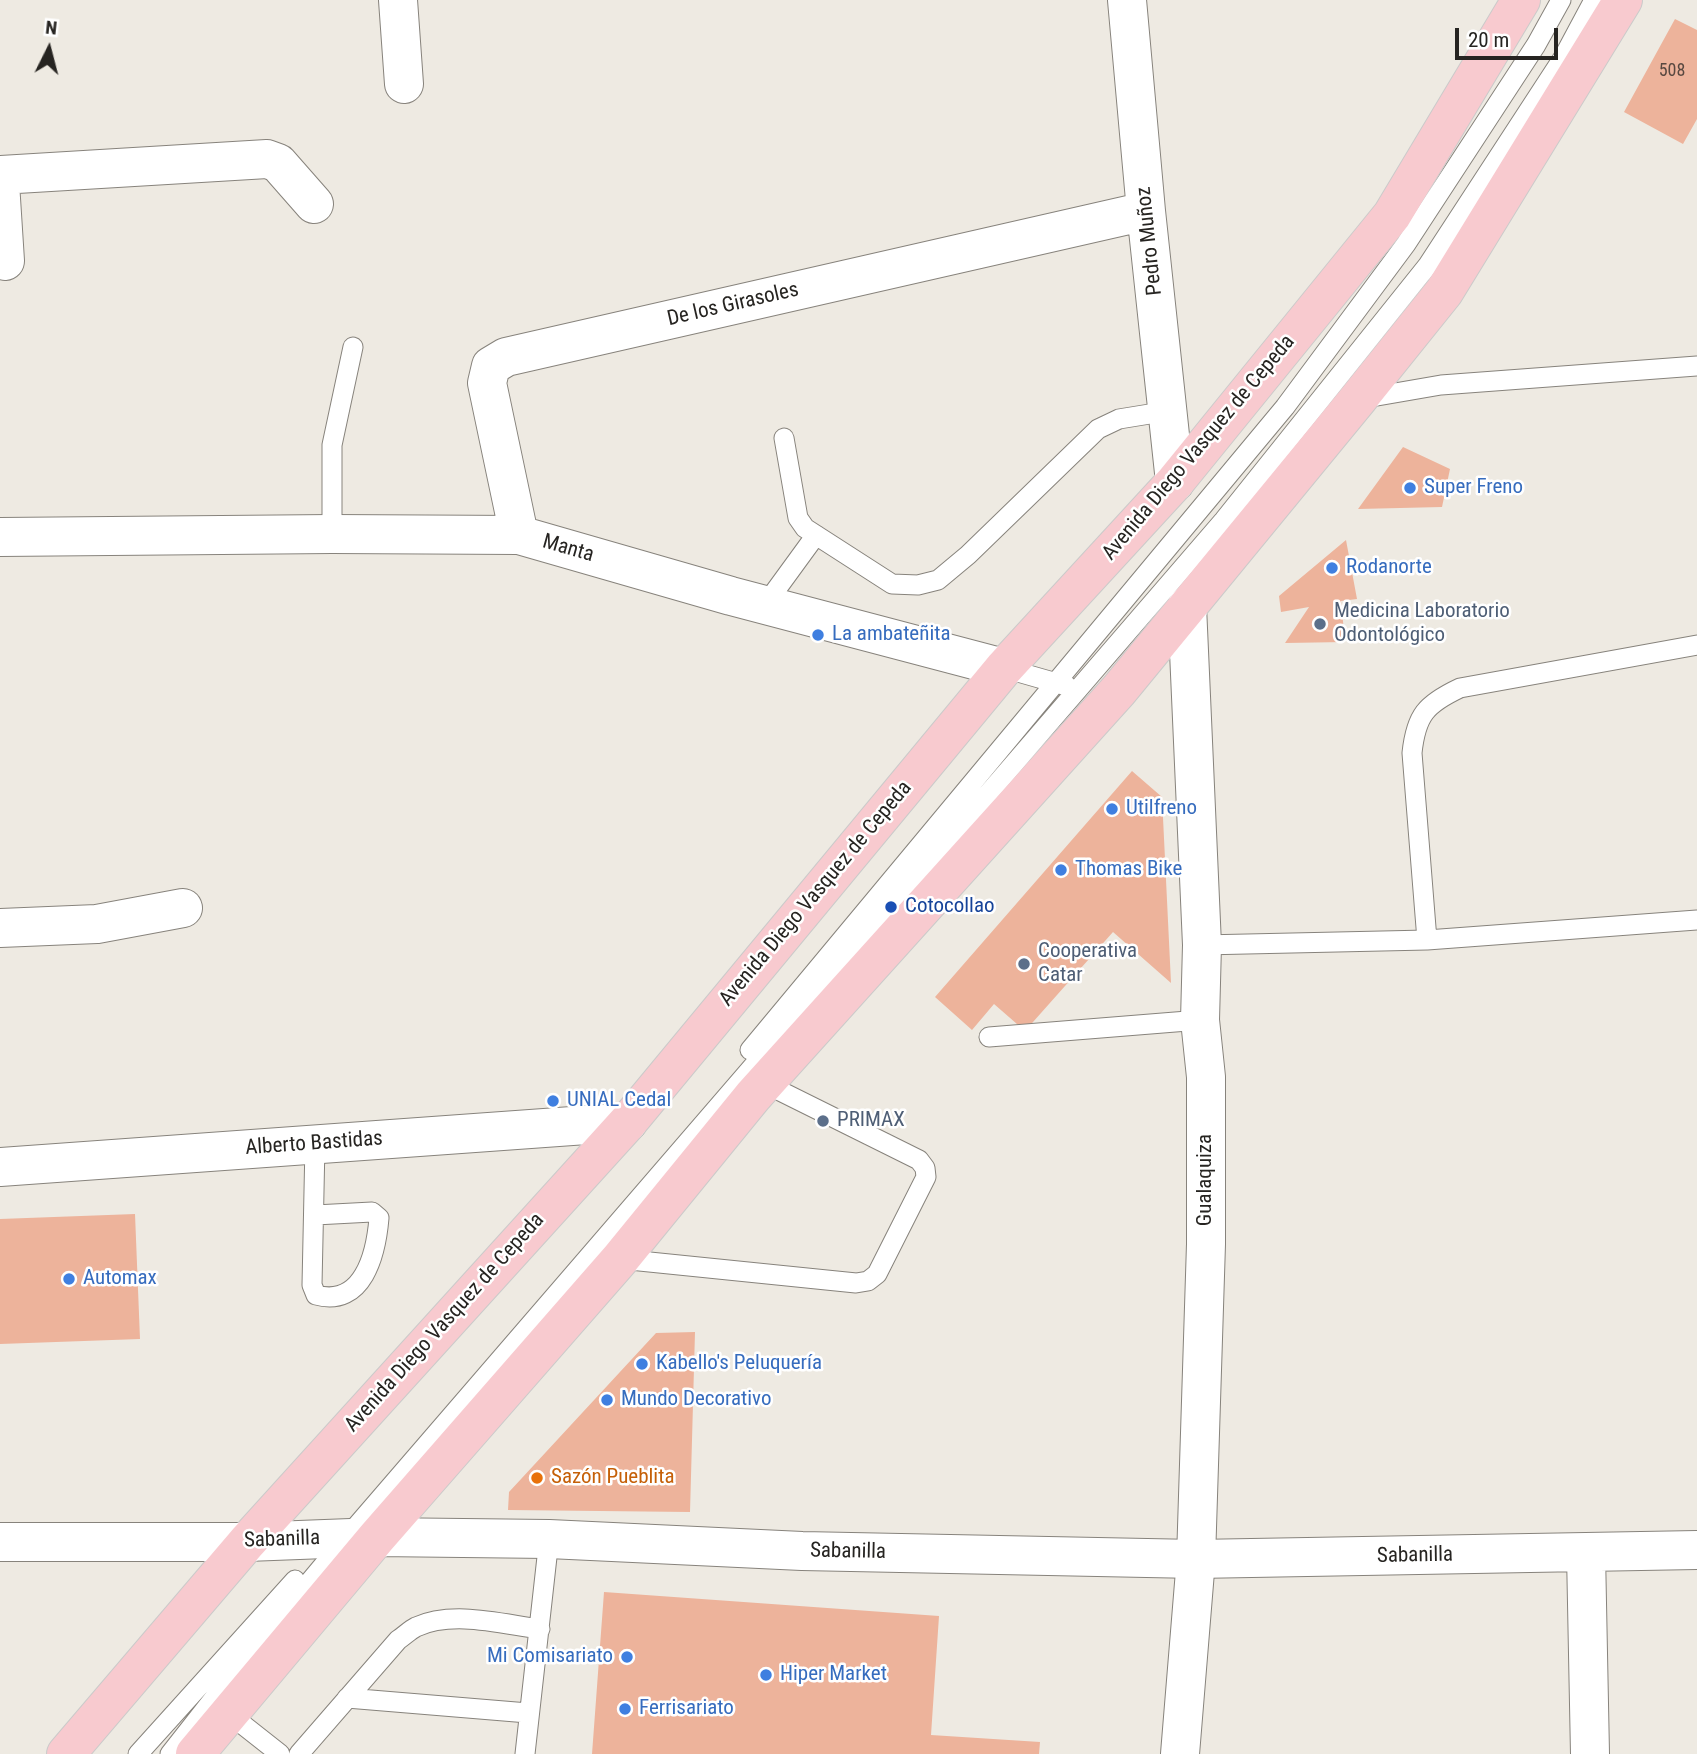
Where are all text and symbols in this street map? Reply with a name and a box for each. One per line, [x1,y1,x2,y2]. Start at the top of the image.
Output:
north arrow [14,14,84,84]
scale bar [1459,14,1562,58]
text: N [44,16,58,40]
text: 20 m [1468,28,1509,52]
house number: 508 [1659,60,1685,82]
street label: Pedro Muñoz [1132,185,1168,297]
street label: De los Girasoles [665,278,801,332]
street label: Avenida Diego Vasquez de Cepeda [1097,330,1301,566]
place label: Super Freno [1424,475,1523,501]
marker: Super Freno [1402,480,1418,496]
street label: Manta [539,530,597,568]
place label: Rodanorte [1346,555,1432,581]
marker: Rodanorte [1324,560,1340,576]
place label: Medicina Laboratorio Odontológico [1334,599,1510,649]
marker: Medicina Laboratorio Odontológico [1312,616,1328,632]
place label: La ambateñita [832,622,950,648]
marker: La ambateñita [810,627,826,643]
street label: Avenida Diego Vasquez de Cepeda [714,776,918,1012]
place label: Utilfreno [1126,796,1197,822]
marker: Utilfreno [1104,801,1120,817]
place label: Thomas Bike [1075,857,1182,883]
marker: Thomas Bike [1053,862,1069,878]
place label: Cotocollao [905,894,994,920]
marker: Cotocollao [883,899,899,915]
place label: Cooperativa Catar [1038,939,1137,989]
marker: Cooperativa Catar [1016,956,1032,972]
place label: UNIAL Cedal [567,1088,671,1114]
marker: UNIAL Cedal [545,1093,561,1109]
place label: PRIMAX [837,1108,905,1134]
marker: PRIMAX [815,1113,831,1129]
street label: Alberto Bastidas [244,1127,384,1161]
street label: Gualaquiza [1193,1134,1219,1226]
street label: Avenida Diego Vasquez de Cepeda [340,1208,550,1438]
place label: Automax [83,1266,157,1292]
marker: Automax [61,1271,77,1287]
place label: Kabello's Peluquería [656,1351,822,1377]
marker: Kabello's Peluquería [634,1356,650,1372]
place label: Mundo Decorativo [621,1387,771,1413]
marker: Mundo Decorativo [599,1392,615,1408]
place label: Sazón Pueblita [551,1465,674,1491]
marker: Sazón Pueblita [529,1470,545,1486]
street label: Sabanilla [244,1526,320,1554]
street label: Sabanilla [810,1539,886,1565]
street label: Sabanilla [1377,1543,1453,1569]
place label: Mi Comisariato [487,1644,613,1670]
marker: Mi Comisariato [619,1649,635,1665]
place label: Hiper Market [780,1662,887,1688]
marker: Hiper Market [758,1667,774,1683]
place label: Ferrisariato [639,1696,734,1722]
marker: Ferrisariato [617,1701,633,1717]

